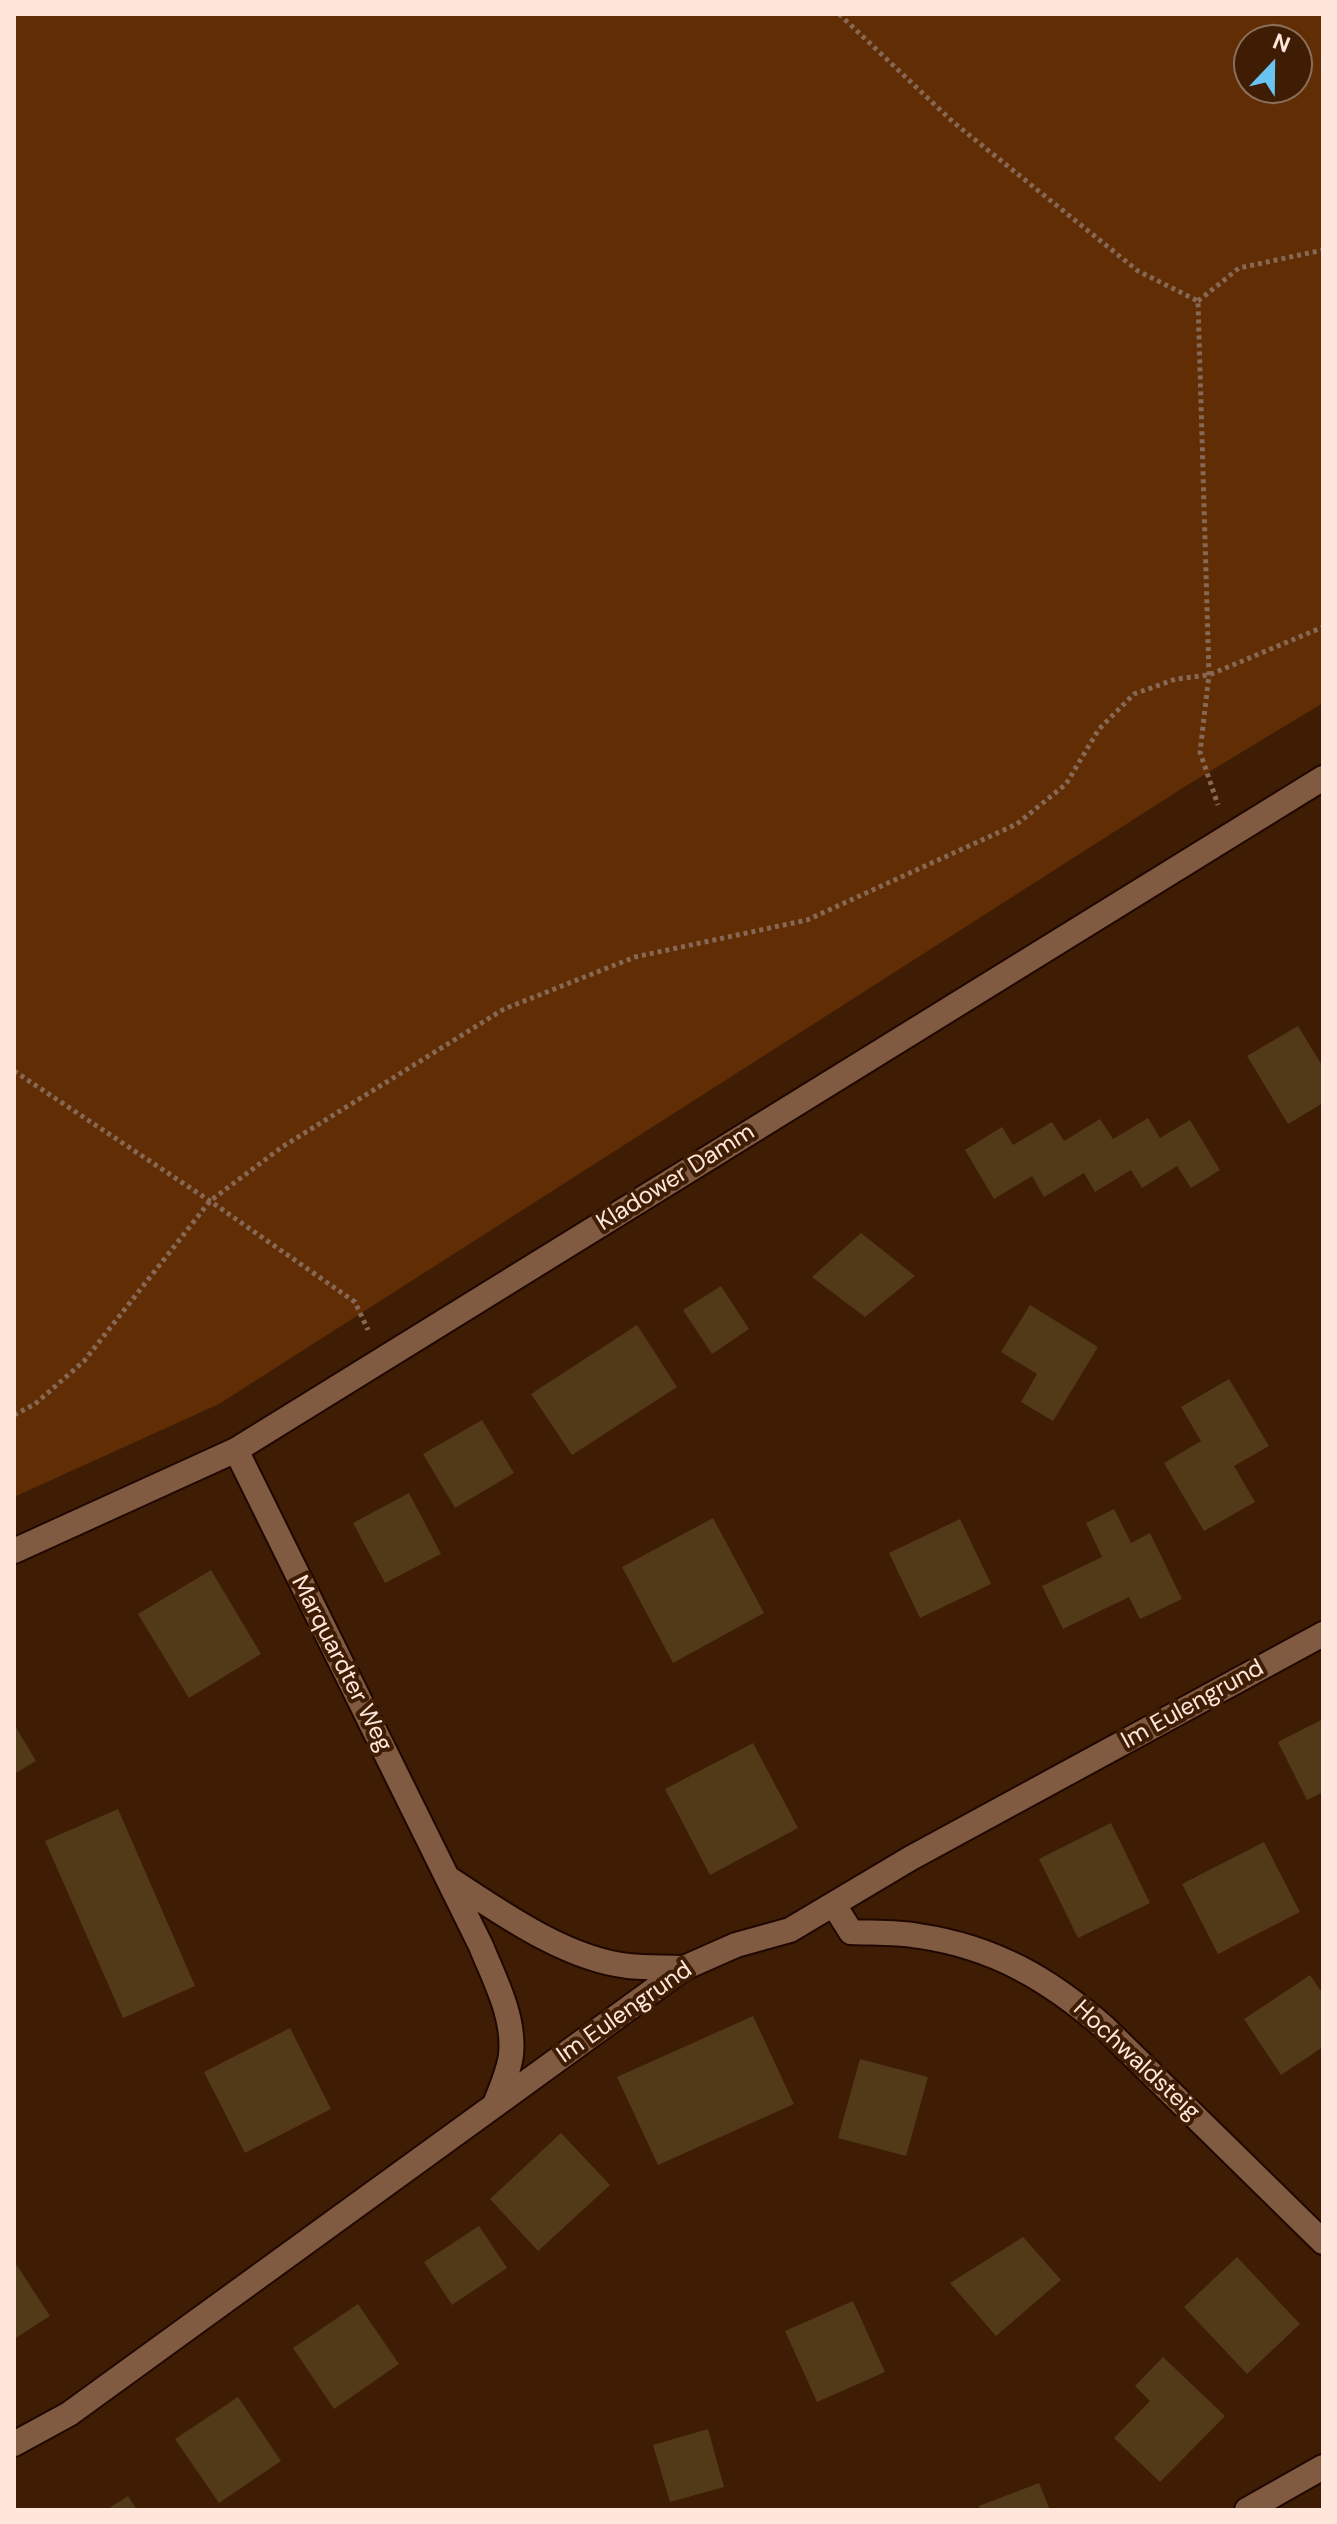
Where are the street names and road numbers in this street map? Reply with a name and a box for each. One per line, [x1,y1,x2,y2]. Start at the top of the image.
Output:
street label: Kladower Damm [592,1118,760,1238]
street label: Marquardter Weg [284,1571,398,1757]
street label: Im Eulengrund [1117,1654,1269,1756]
street label: Im Eulengrund [552,1956,698,2070]
street label: Hochwaldsteig [1067,1995,1205,2127]

